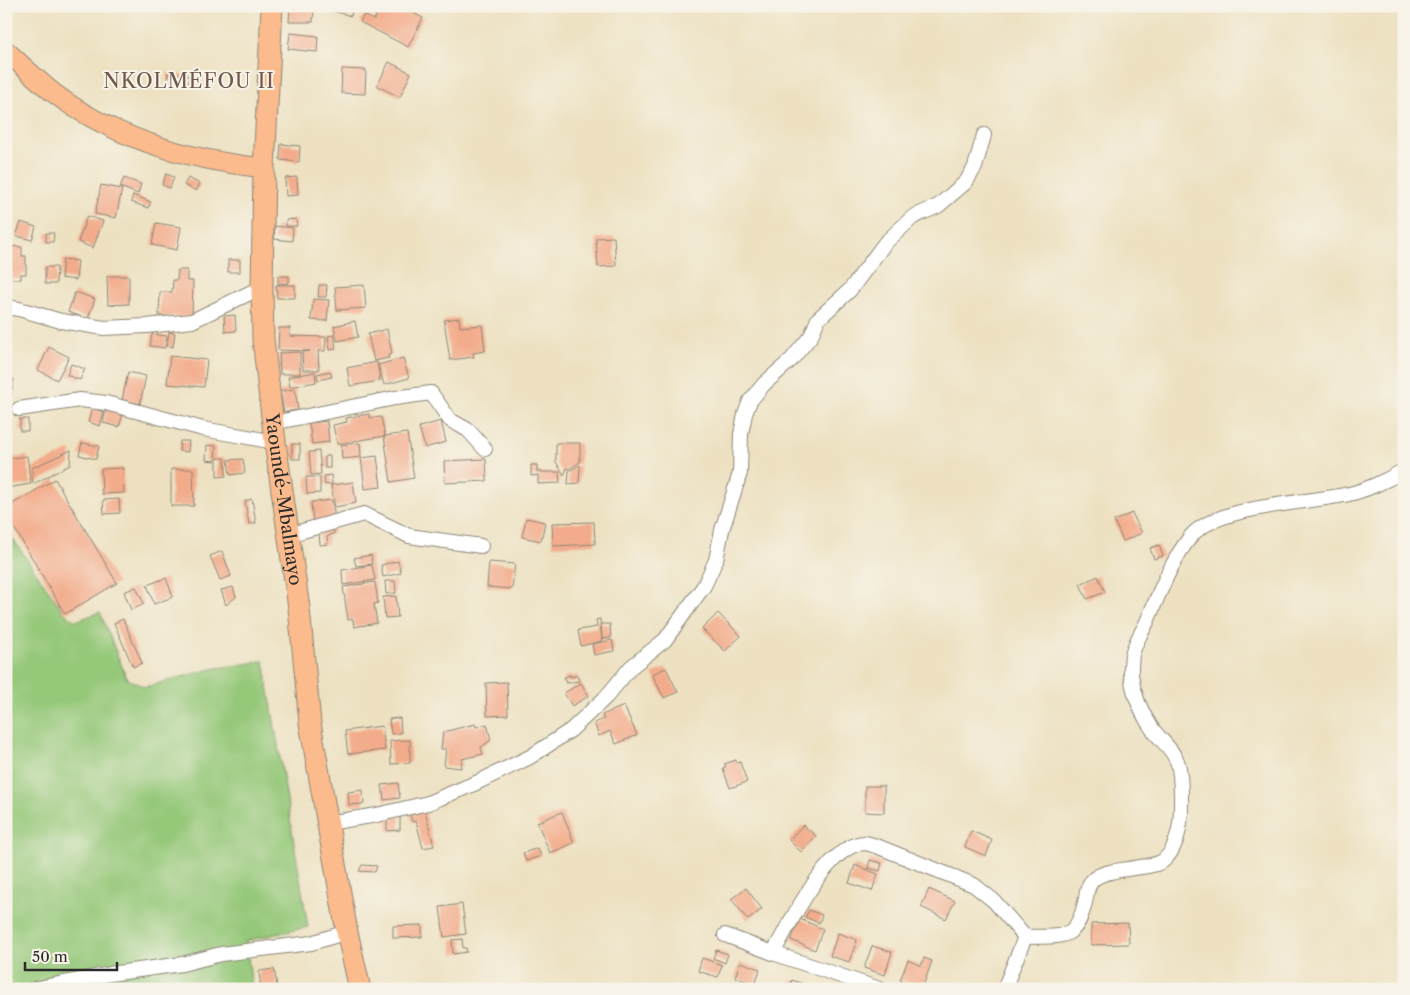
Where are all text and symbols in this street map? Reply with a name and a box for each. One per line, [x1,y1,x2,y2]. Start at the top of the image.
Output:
district label: NKOLMÉFOU II [103,68,275,93]
street label: Yaoundé-Mbalmayo [261,411,307,587]
scale bar [25,940,118,972]
text: 50 m [32,947,68,966]

